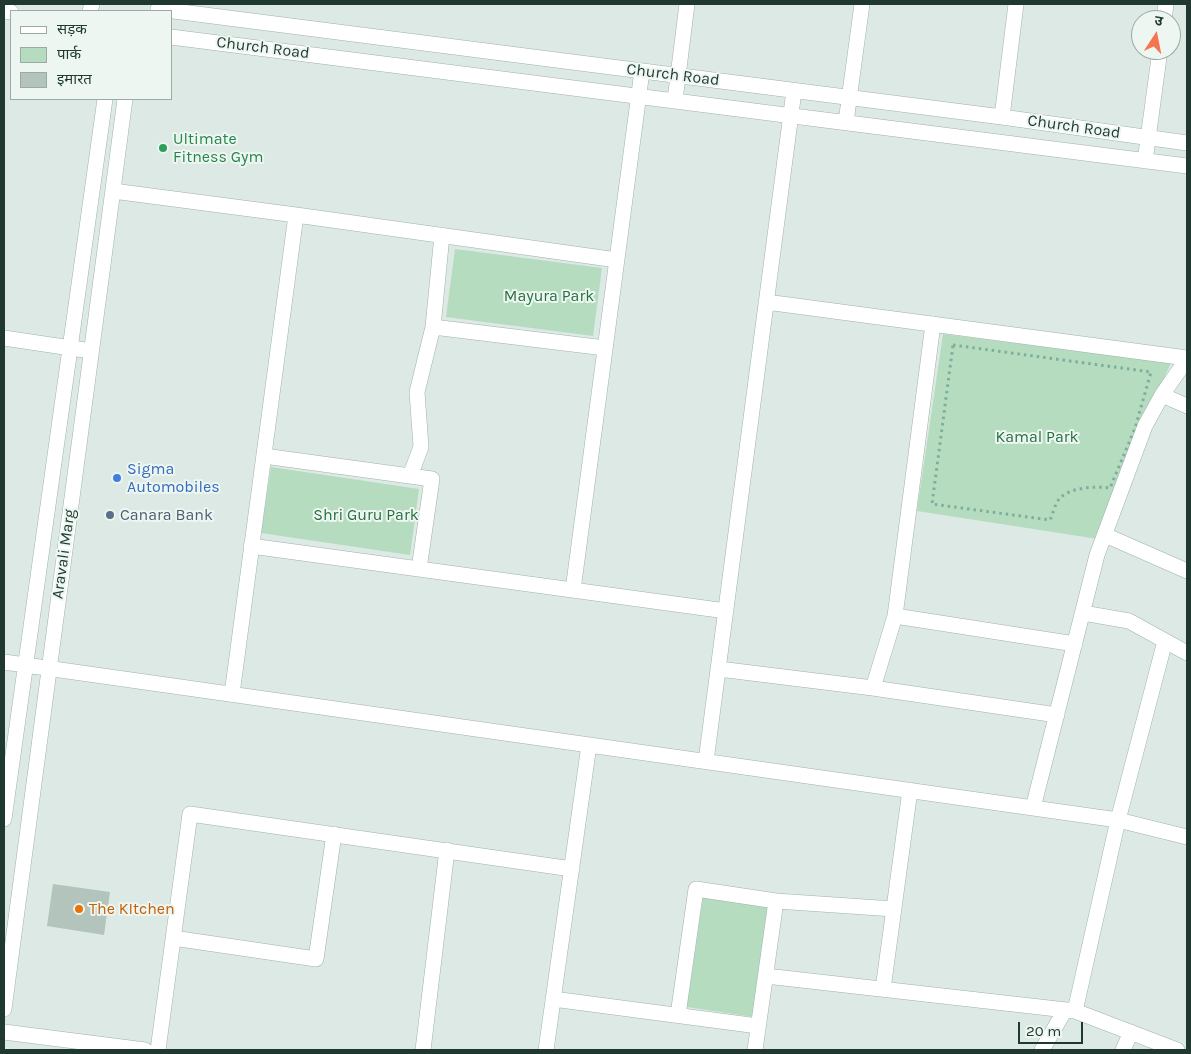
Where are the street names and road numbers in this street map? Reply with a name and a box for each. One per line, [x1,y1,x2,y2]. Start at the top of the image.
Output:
street label: Church Road [215,33,311,63]
street label: Church Road [625,60,721,90]
street label: Church Road [1026,111,1122,143]
street label: Aravali Marg [48,508,80,600]

